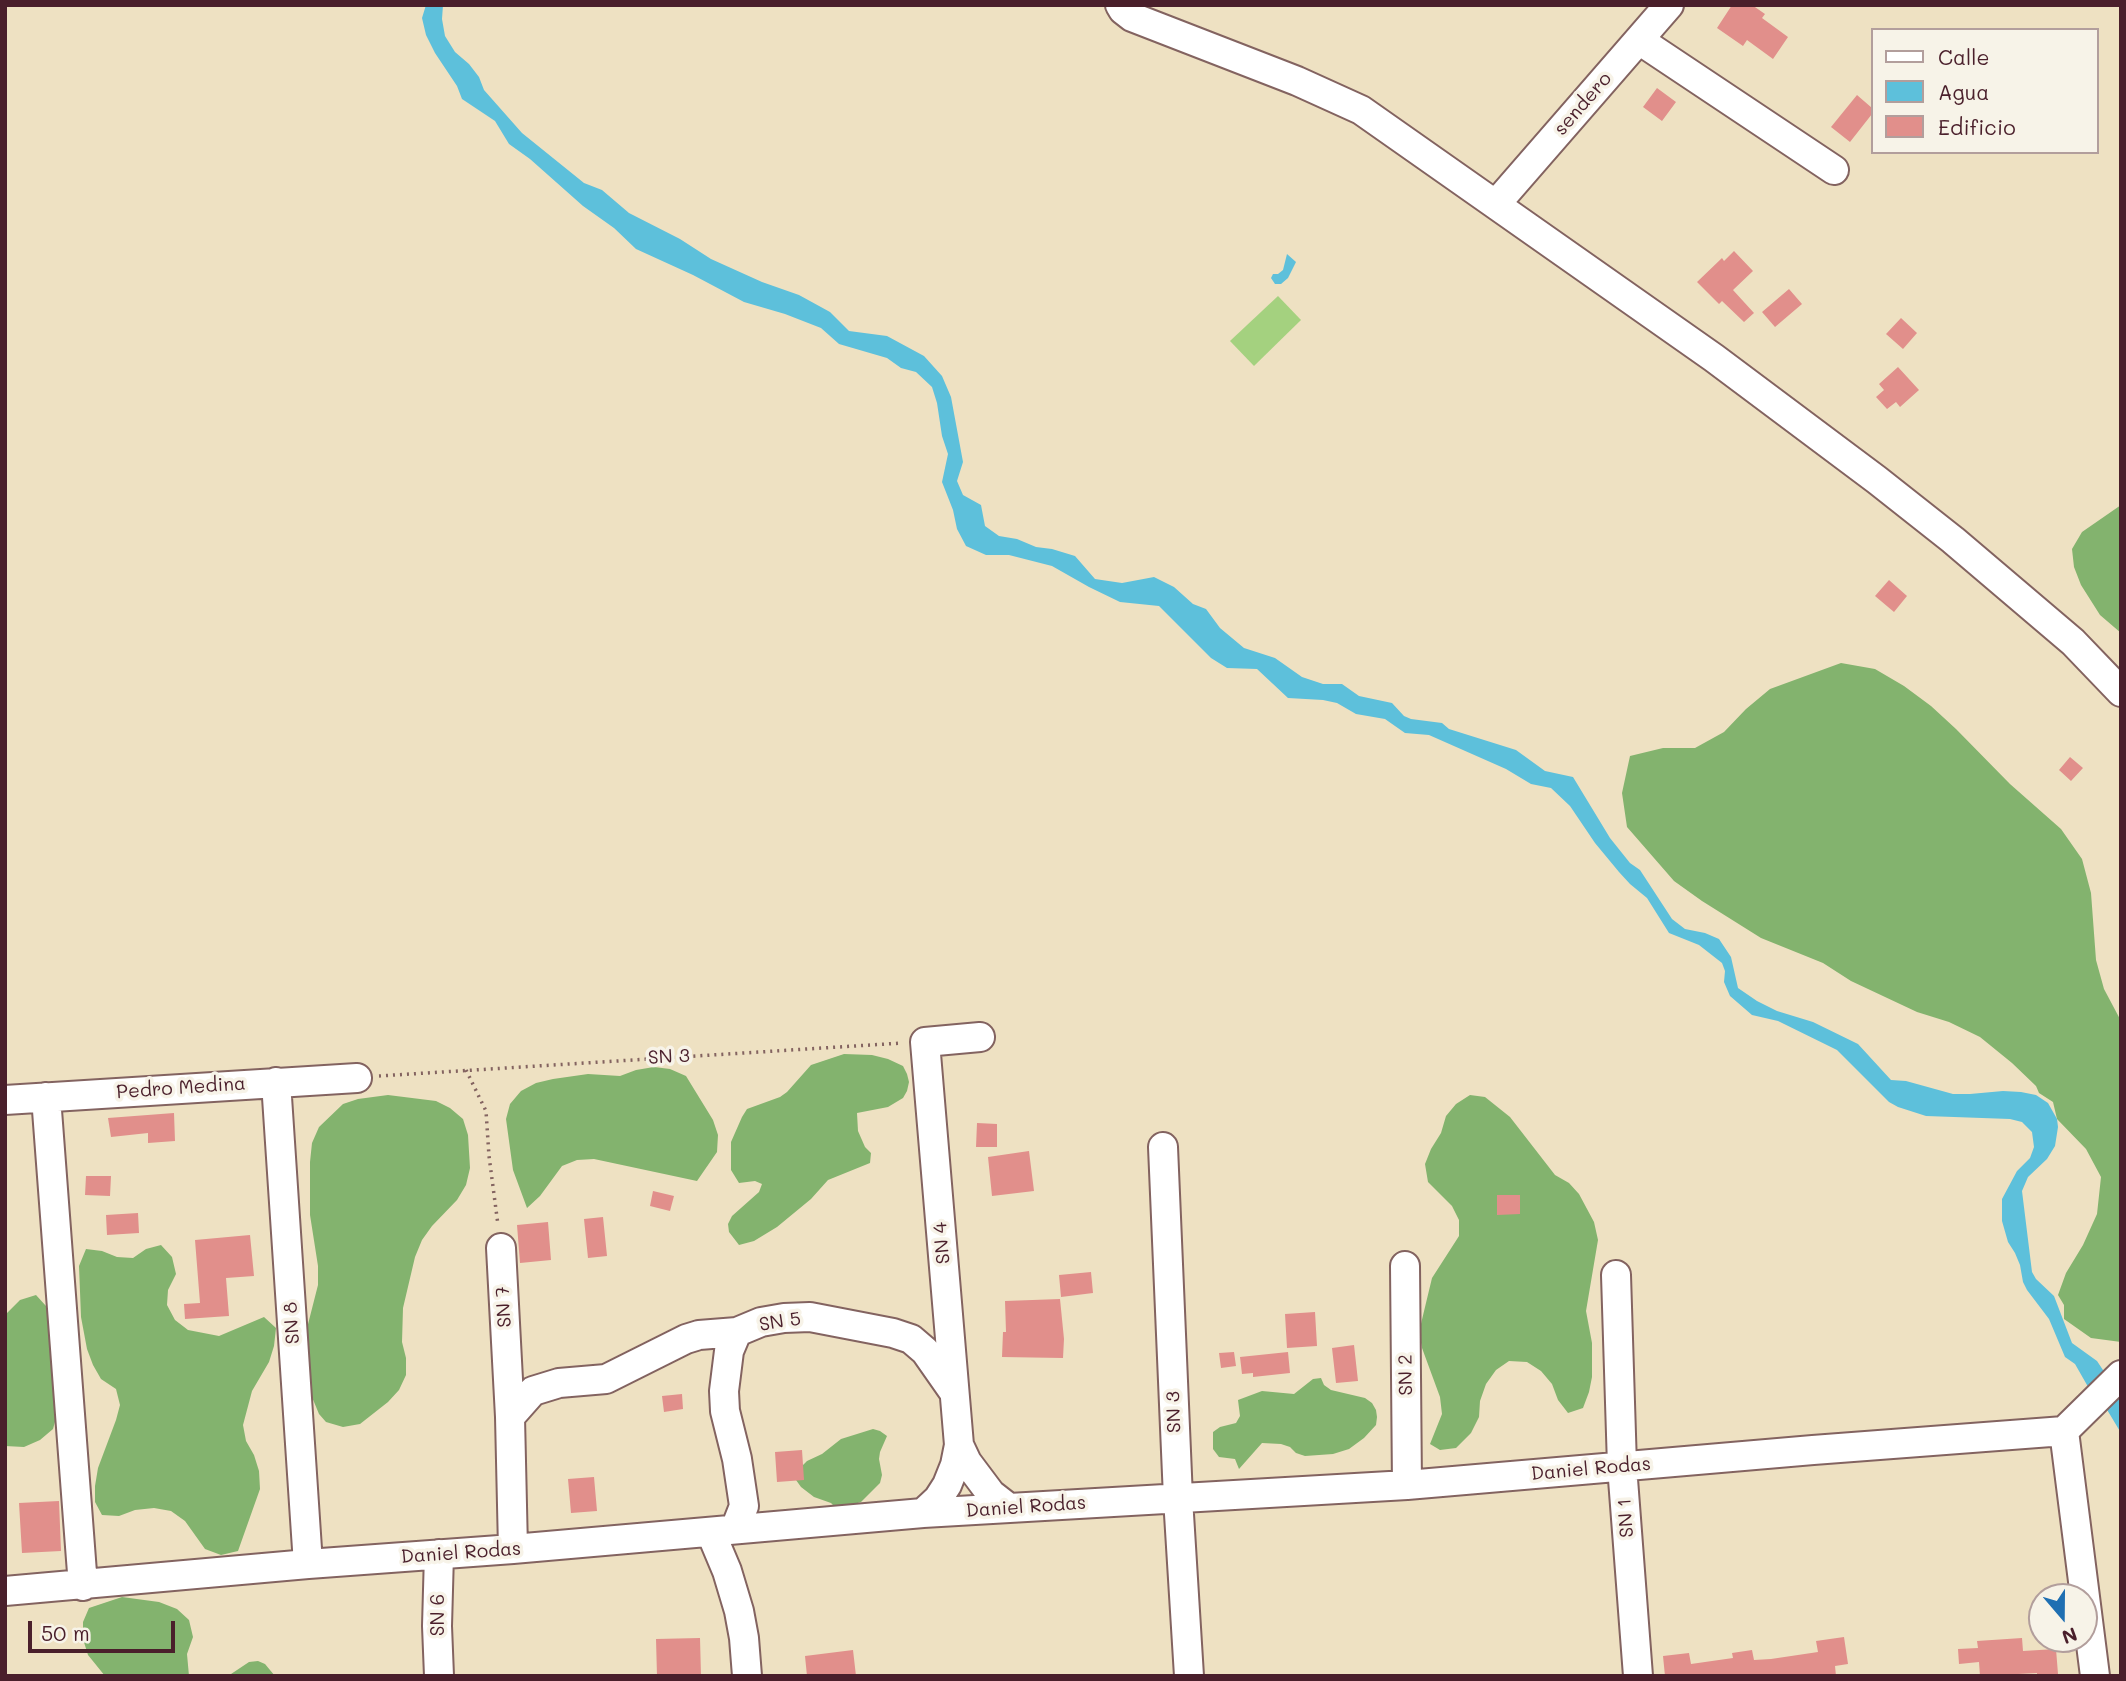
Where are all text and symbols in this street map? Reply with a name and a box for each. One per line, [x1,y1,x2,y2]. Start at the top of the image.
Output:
legend [1870,28,2098,154]
text: Calle [1938,43,1990,70]
street label: sendero [1549,68,1617,140]
text: Agua [1938,78,1989,105]
text: Edificio [1938,113,2016,140]
street label: SN 3 [647,1045,691,1069]
street label: Pedro Medina [116,1072,246,1104]
street label: SN 4 [929,1221,955,1265]
street label: SN 7 [492,1286,516,1328]
street label: SN 8 [279,1301,305,1345]
street label: SN 5 [758,1307,802,1337]
street label: SN 2 [1394,1354,1418,1396]
street label: SN 3 [1162,1391,1186,1433]
street label: Daniel Rodas [1530,1452,1652,1486]
street label: Daniel Rodas [965,1491,1087,1523]
street label: SN 1 [1613,1498,1639,1538]
street label: Daniel Rodas [400,1537,522,1569]
north arrow [2028,1583,2098,1653]
street label: SN 6 [427,1594,449,1636]
scale bar [32,1608,178,1652]
text: 50 m [41,1619,90,1646]
text: N [2059,1622,2081,1651]

